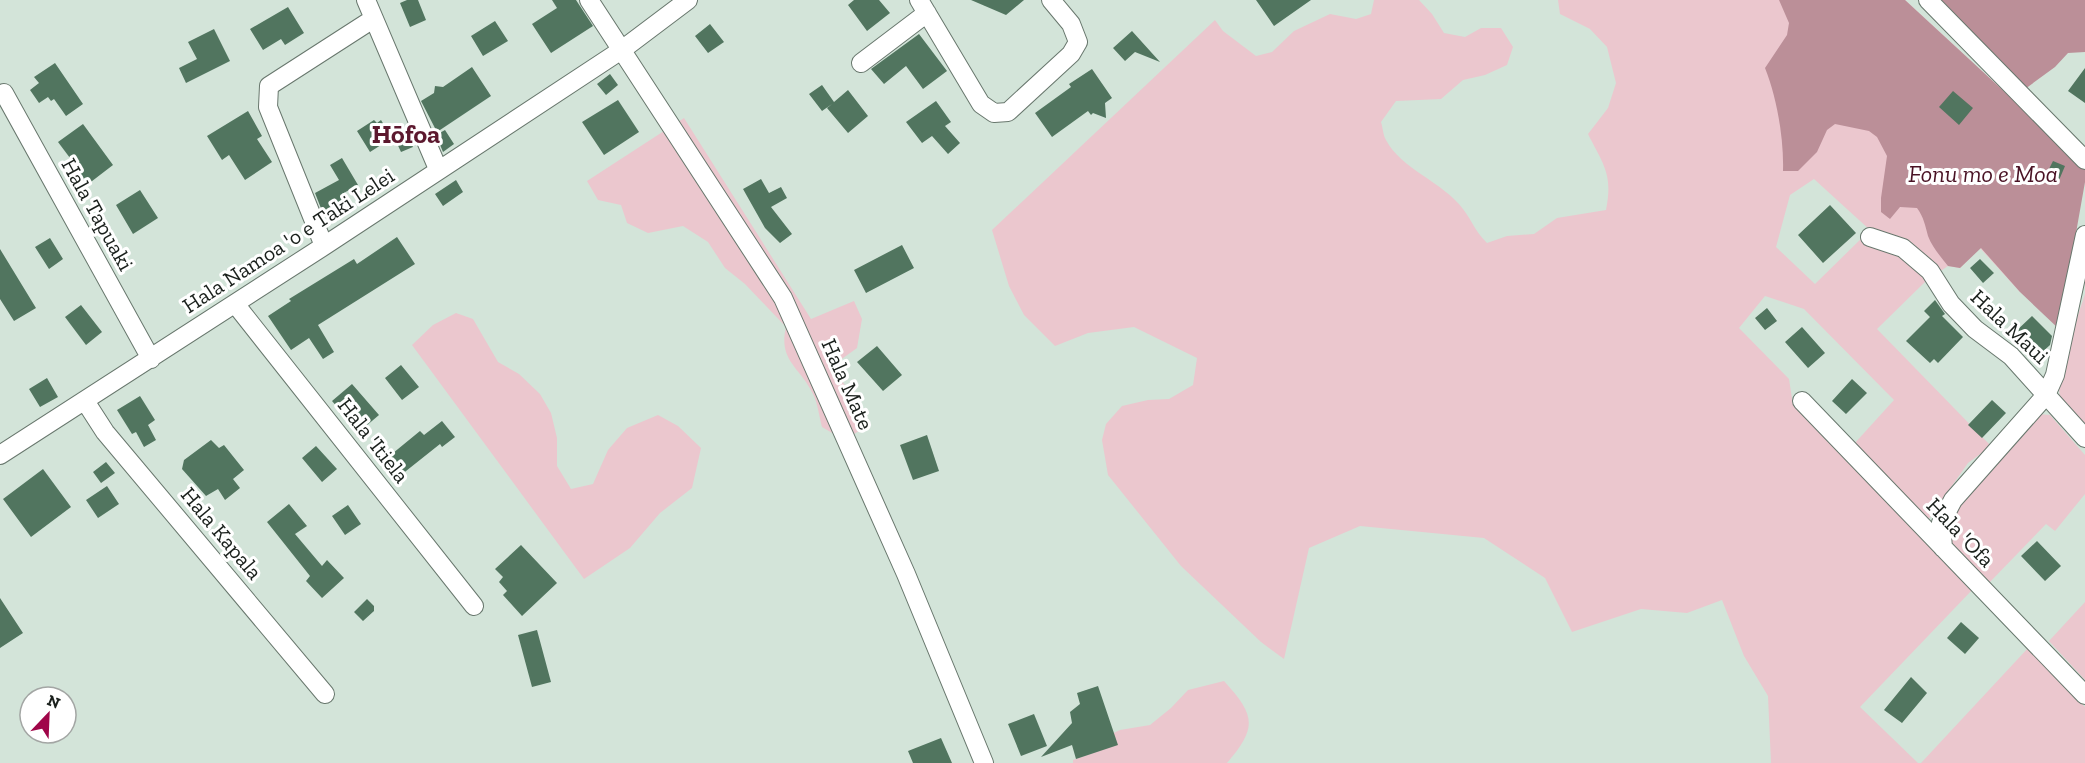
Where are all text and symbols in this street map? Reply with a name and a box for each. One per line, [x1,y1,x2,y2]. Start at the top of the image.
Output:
district label: Hōfoa [372,118,440,150]
street label: Hala Tapuaki [56,153,140,275]
water label: Fonu mo e Moa [1908,159,2058,188]
street label: Hala Namoa 'o e Taki Lelei [177,162,399,319]
street label: Hala Maui [1965,283,2054,369]
street label: Hala Mate [816,334,880,434]
street label: Hala 'Itiela [332,392,415,489]
street label: Hala Kapala [175,482,268,585]
street label: Hala 'Ofa [1921,492,2001,573]
north arrow [18,685,78,745]
text: N [44,691,63,713]

